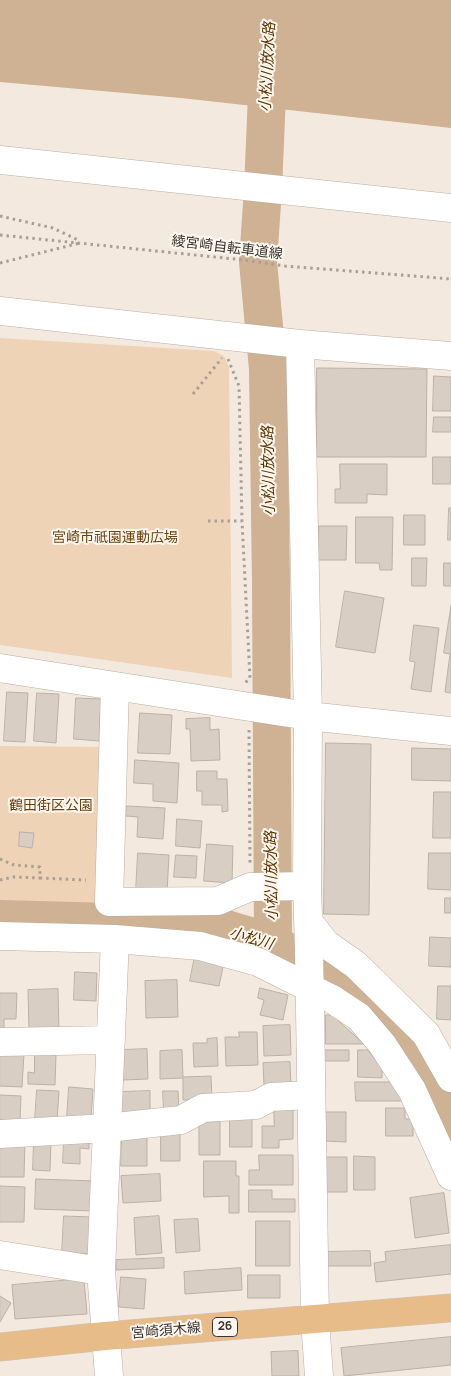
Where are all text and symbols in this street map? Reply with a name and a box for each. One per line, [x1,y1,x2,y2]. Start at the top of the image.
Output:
water label: 小松川放水路 [257,22,279,112]
street label: 綾宮崎自転車道線 [170,233,284,263]
water label: 小松川放水路 [259,426,279,516]
park label: 宮崎市祇園運動広場 [52,530,178,546]
park label: 鶴田街区公園 [9,798,93,814]
water label: 小松川放水路 [262,831,282,921]
water label: 小松川 [227,924,275,954]
road number: 26 [212,1318,238,1336]
street label: 宮崎須木線 [130,1320,202,1342]

